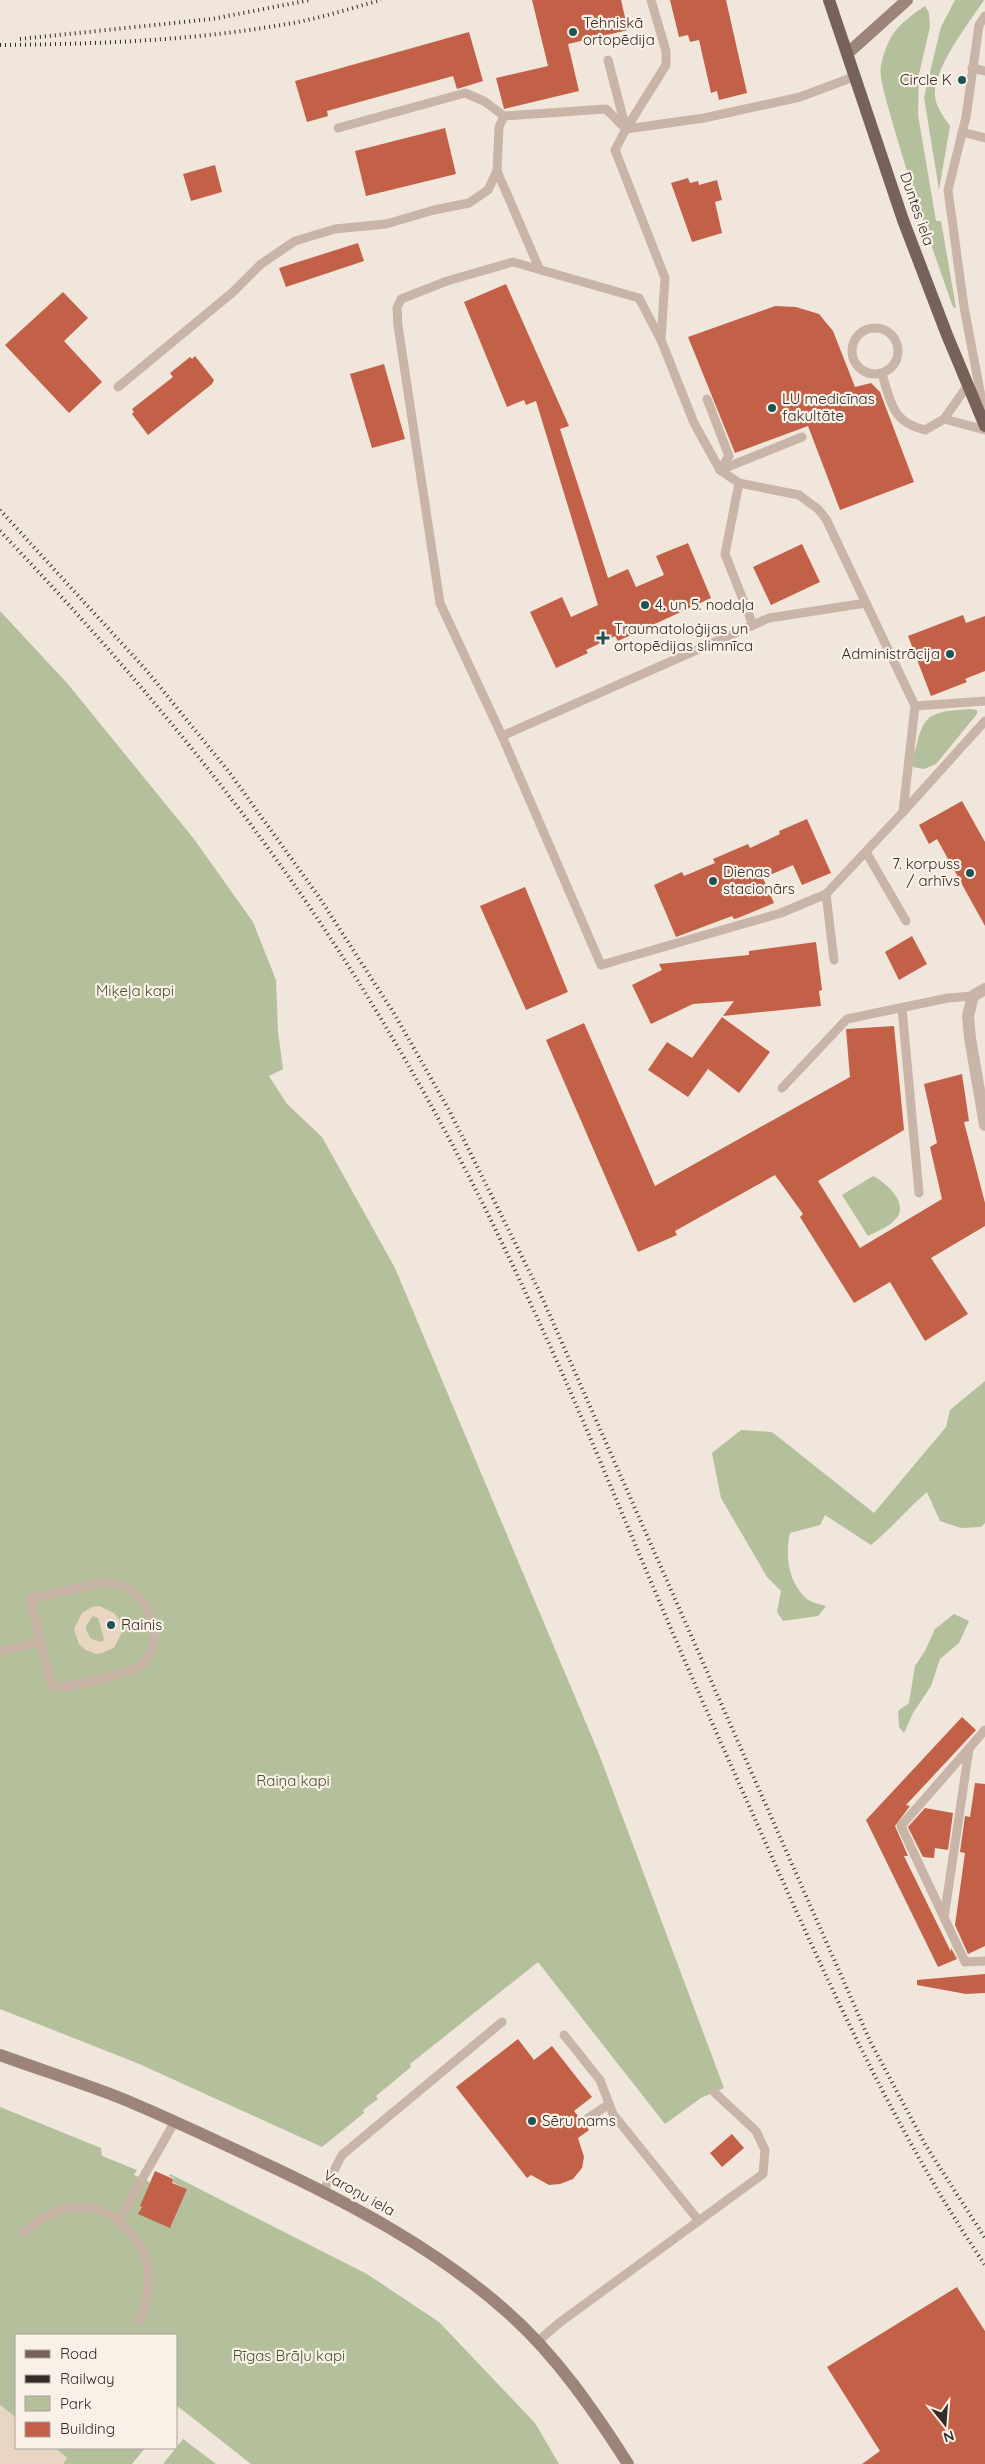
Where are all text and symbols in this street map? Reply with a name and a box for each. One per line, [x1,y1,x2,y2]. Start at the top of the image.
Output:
place label: Tehniskā ortopēdija [583,13,655,49]
marker: Tehniskā ortopēdija [567,26,579,38]
place label: Circle K [900,70,952,89]
marker: Circle K [956,74,968,86]
street label: Duntes iela [896,169,939,248]
place label: LU medicīnas fakultāte [782,389,875,425]
marker: LU medicīnas fakultāte [766,402,778,414]
place label: 4. un 5. nodaļa [655,595,754,614]
marker: 4. un 5. nodaļa [639,599,651,611]
place label: Traumatoloģijas un ortopēdijas slimnīca [614,619,753,655]
marker: Traumatoloģijas un ortopēdijas slimnīca [596,631,610,645]
place label: Administrācija [842,644,940,663]
marker: Administrācija [944,648,956,660]
place label: 7. korpuss / arhīvs [892,854,960,890]
place label: Dienas stacionārs [723,862,795,898]
marker: 7. korpuss / arhīvs [964,867,976,879]
marker: Dienas stacionārs [707,875,719,887]
park label: Miķeļa kapi [96,981,174,1000]
place label: Rainis [121,1615,162,1634]
marker: Rainis [105,1619,117,1631]
park label: Raiņa kapi [256,1771,330,1790]
place label: Sēru nams [542,2111,616,2130]
marker: Sēru nams [526,2115,538,2127]
street label: Varoņu iela [320,2165,398,2220]
legend [15,2334,178,2449]
text: Road [60,2344,97,2363]
park label: Rīgas Brāļu kapi [233,2346,345,2365]
text: Railway [60,2369,115,2388]
text: Park [60,2394,92,2413]
north arrow [920,2399,970,2449]
text: Building [60,2419,115,2438]
text: N [941,2426,956,2447]

